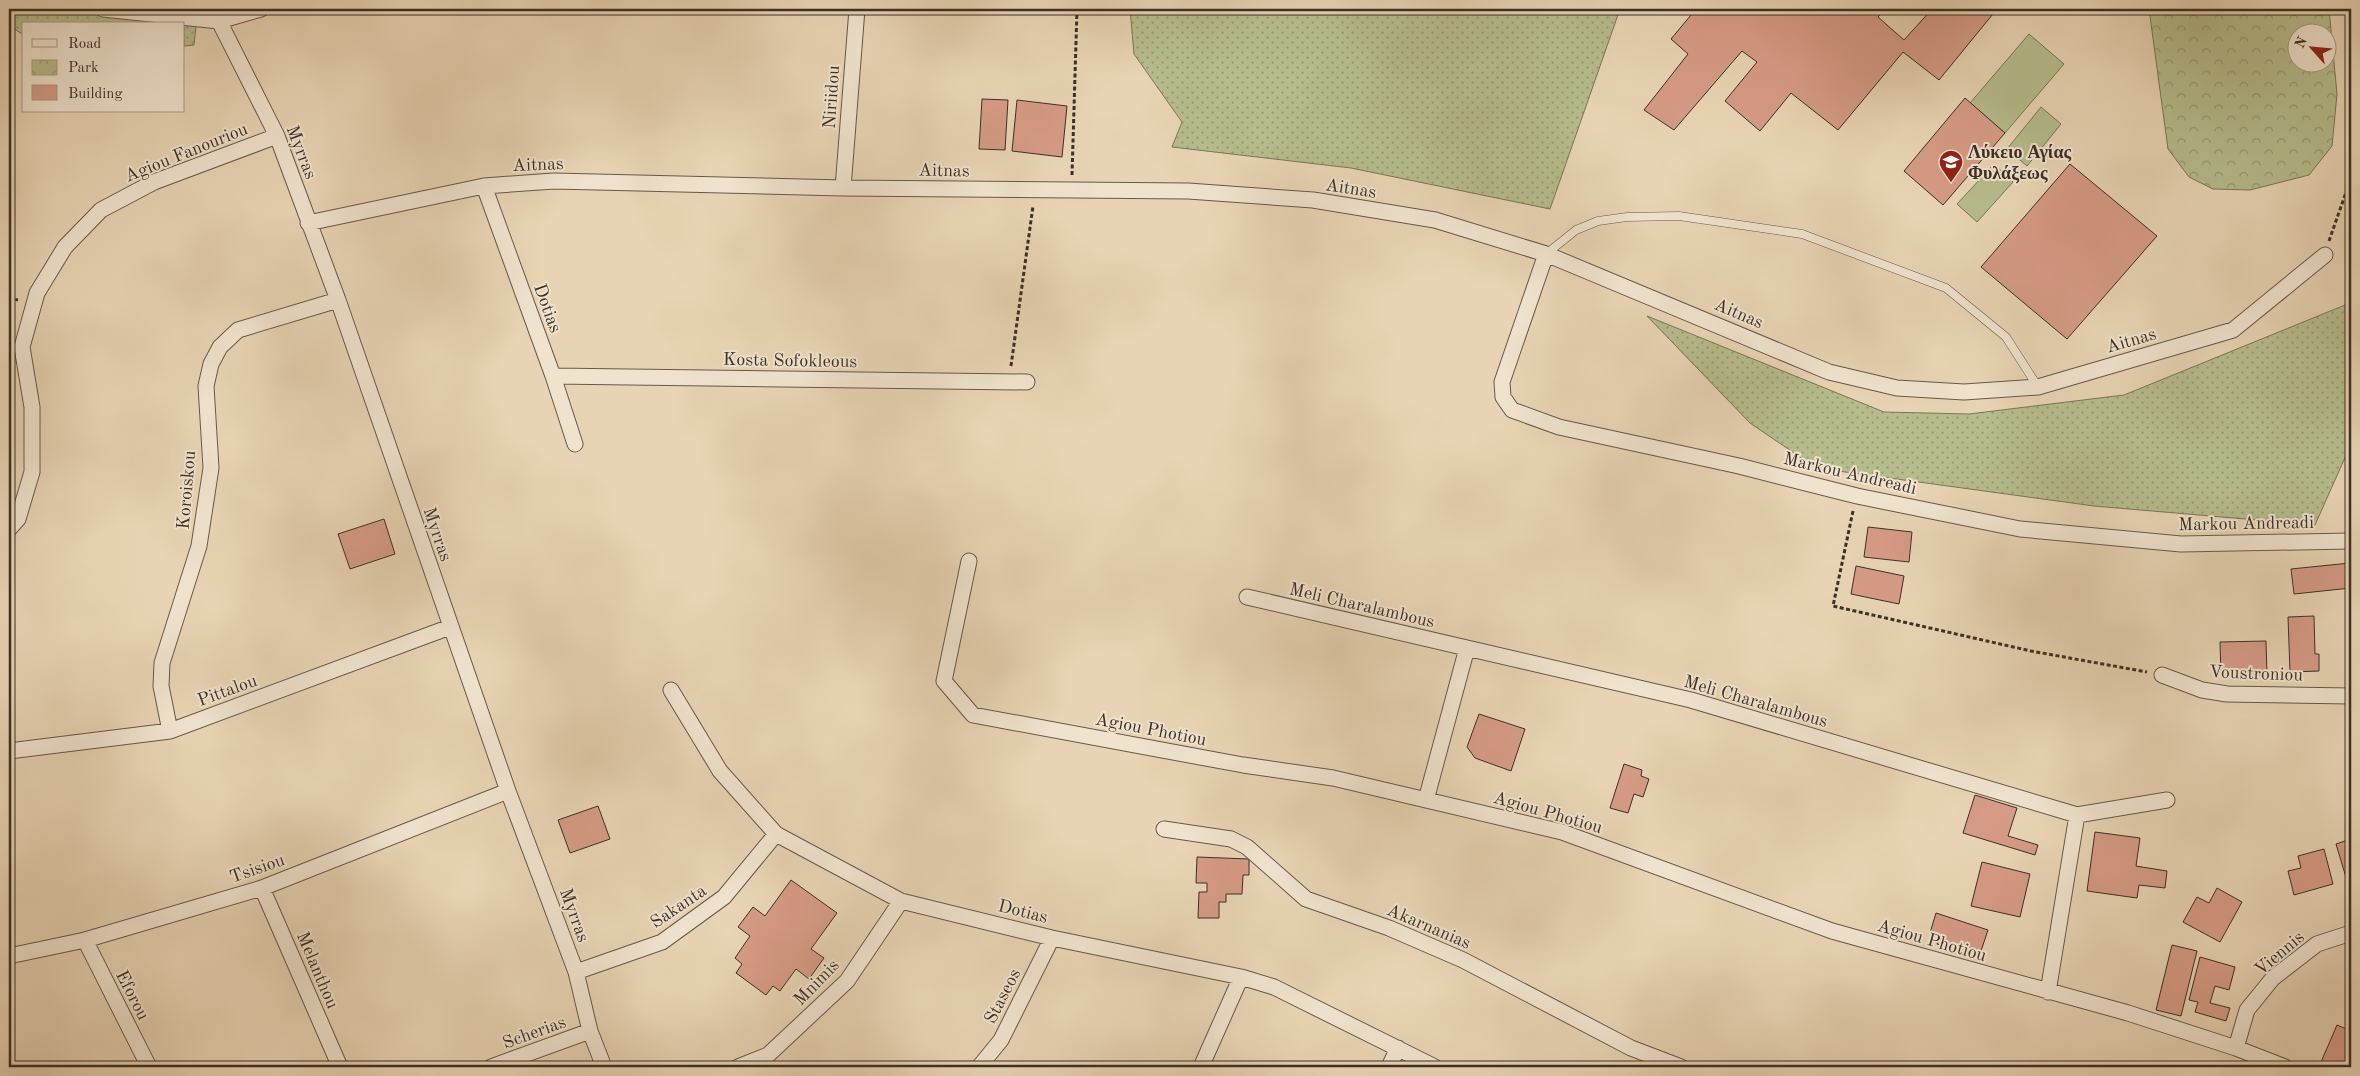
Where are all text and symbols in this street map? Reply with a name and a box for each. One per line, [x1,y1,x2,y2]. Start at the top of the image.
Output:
legend [22,22,185,112]
north arrow [2288,22,2338,72]
text: N [2293,34,2310,50]
text: Road [68,37,102,52]
text: Park [68,61,99,76]
street label: Niriidou [821,64,843,130]
text: Building [68,87,123,102]
street label: Agiou Fanouriou [122,120,251,186]
street label: Myrras [283,123,320,182]
place label: Λύκειο Αγίας Φυλάξεως [1968,144,2071,184]
school or university icon: Λύκειο Αγίας Φυλάξεως [1938,149,1964,183]
street label: Aitnas [512,155,564,175]
street label: Aitnas [918,162,970,180]
street label: Aitnas [1324,176,1378,202]
street label: Dotias [530,281,564,335]
street label: Aitnas [1711,296,1766,332]
street label: Aitnas [2104,325,2159,357]
street label: Kosta Sofokleous [723,351,858,371]
street label: Koroiskou [175,449,199,530]
street label: Markou Andreadi [1782,450,1918,498]
street label: Myrras [419,505,455,564]
street label: Markou Andreadi [2178,514,2314,534]
street label: Meli Charalambous [1287,580,1436,632]
street label: Voustroniou [2209,663,2304,685]
street label: Pittalou [195,672,260,710]
street label: Meli Charalambous [1682,673,1830,731]
street label: Agiou Photiou [1094,710,1208,750]
street label: Agiou Photiou [1491,789,1605,837]
street label: Tsisiou [228,851,287,887]
street label: Sakanta [647,882,710,932]
street label: Myrras [556,886,592,945]
street label: Dotias [996,897,1050,927]
street label: Akarnanias [1384,901,1473,953]
street label: Agiou Photiou [1875,917,1989,965]
street label: Viennis [2252,928,2308,979]
street label: Melanthou [293,929,341,1012]
street label: Mnimis [791,956,843,1009]
street label: Staseos [981,966,1024,1027]
street label: Eforou [112,968,152,1024]
street label: Scherias [500,1013,569,1053]

